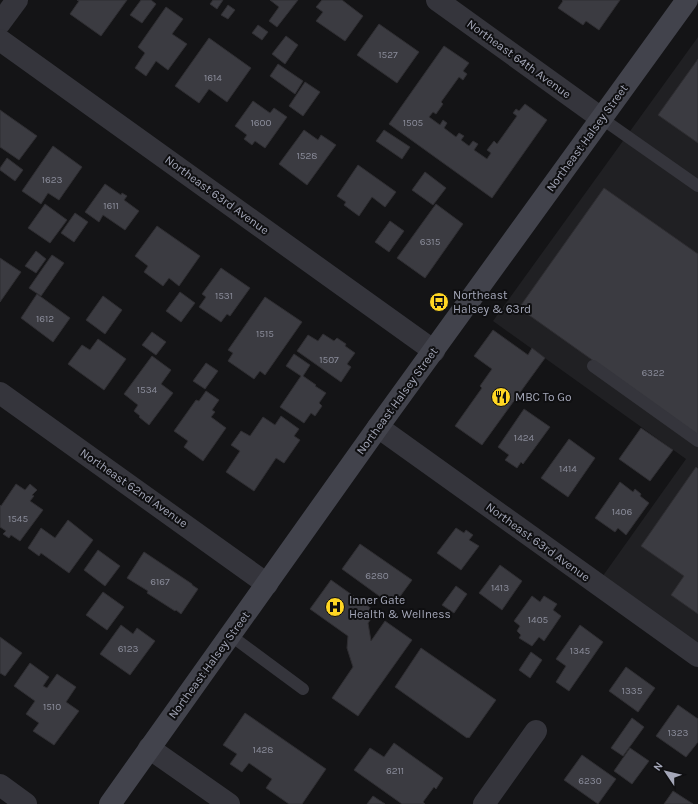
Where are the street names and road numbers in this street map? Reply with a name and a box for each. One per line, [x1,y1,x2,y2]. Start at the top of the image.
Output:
street label: Northeast 64th Avenue [464,17,574,101]
street label: Northeast Halsey Street [543,81,631,194]
street label: Northeast 63rd Avenue [162,153,272,237]
street label: Northeast Halsey Street [353,344,441,457]
street label: Northeast 62nd Avenue [78,446,190,530]
street label: Northeast 63rd Avenue [483,500,593,584]
street label: Northeast Halsey Street [165,608,253,721]

